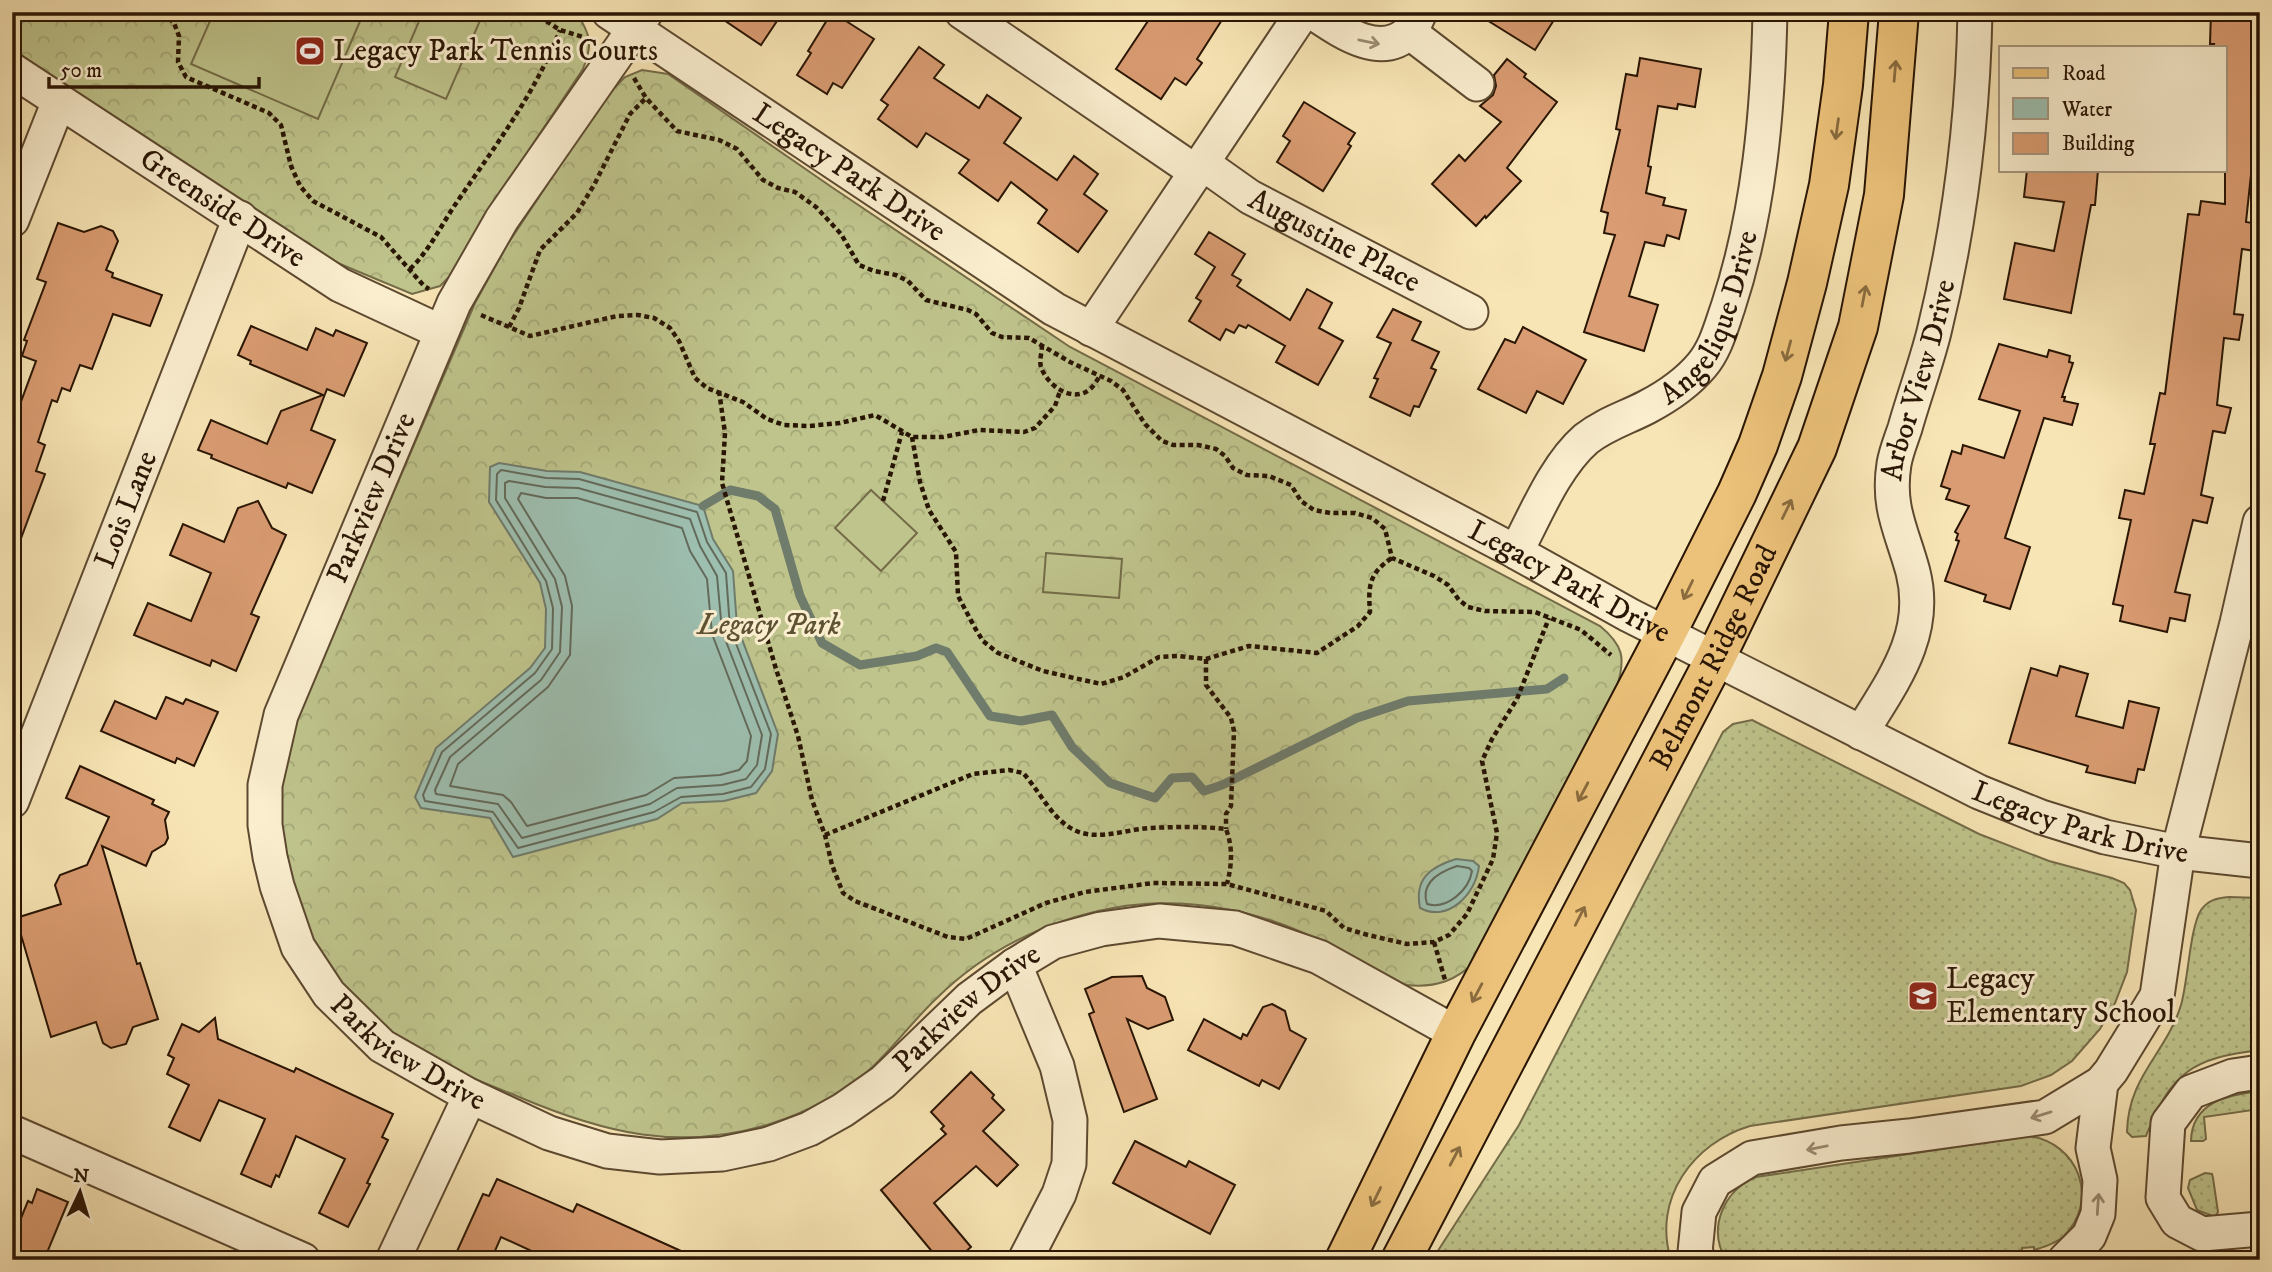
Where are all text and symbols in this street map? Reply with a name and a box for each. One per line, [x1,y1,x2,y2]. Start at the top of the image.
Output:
place label: Legacy Park Tennis Courts [333,33,658,70]
sports icon: Legacy Park Tennis Courts [293,34,327,68]
one-way arrow [1357,35,1380,49]
scale bar [49,46,259,90]
legend [1999,46,2226,172]
text: 50 m [60,58,102,84]
one-way arrow [1889,60,1902,83]
text: Road [2062,61,2106,87]
street label: Legacy Park Drive [746,95,953,250]
text: Water [2061,97,2112,123]
one-way arrow [1830,117,1843,140]
text: Building [2062,131,2135,157]
street label: Greenside Drive [133,140,313,276]
street label: Augustine Place [1242,181,1427,301]
street label: Angelique Drive [1653,227,1766,413]
street label: Arbor View Drive [1874,276,1964,483]
one-way arrow [1858,285,1872,308]
one-way arrow [1781,340,1794,362]
street label: Parkview Drive [319,407,425,589]
street label: Lois Lane [86,446,166,573]
one-way arrow [1781,499,1795,520]
street label: Legacy Park Drive [1462,512,1676,651]
street label: Belmont Ridge Road [1642,539,1786,776]
one-way arrow [1680,579,1694,600]
park label: Legacy Park [695,607,841,644]
street label: Legacy Park Drive [1967,773,2190,871]
one-way arrow [1576,781,1589,802]
one-way arrow [1574,906,1588,927]
street label: Parkview Drive [885,936,1047,1081]
place label: Legacy Elementary School [1946,961,2175,1032]
school or university icon: Legacy Elementary School [1906,979,1940,1013]
one-way arrow [1470,983,1484,1003]
street label: Parkview Drive [322,987,491,1119]
one-way arrow [2031,1110,2053,1123]
one-way arrow [1806,1142,1829,1155]
one-way arrow [1449,1146,1463,1167]
north arrow [46,1156,116,1226]
text: N [72,1165,90,1189]
one-way arrow [1369,1186,1382,1207]
one-way arrow [2092,1193,2105,1216]

